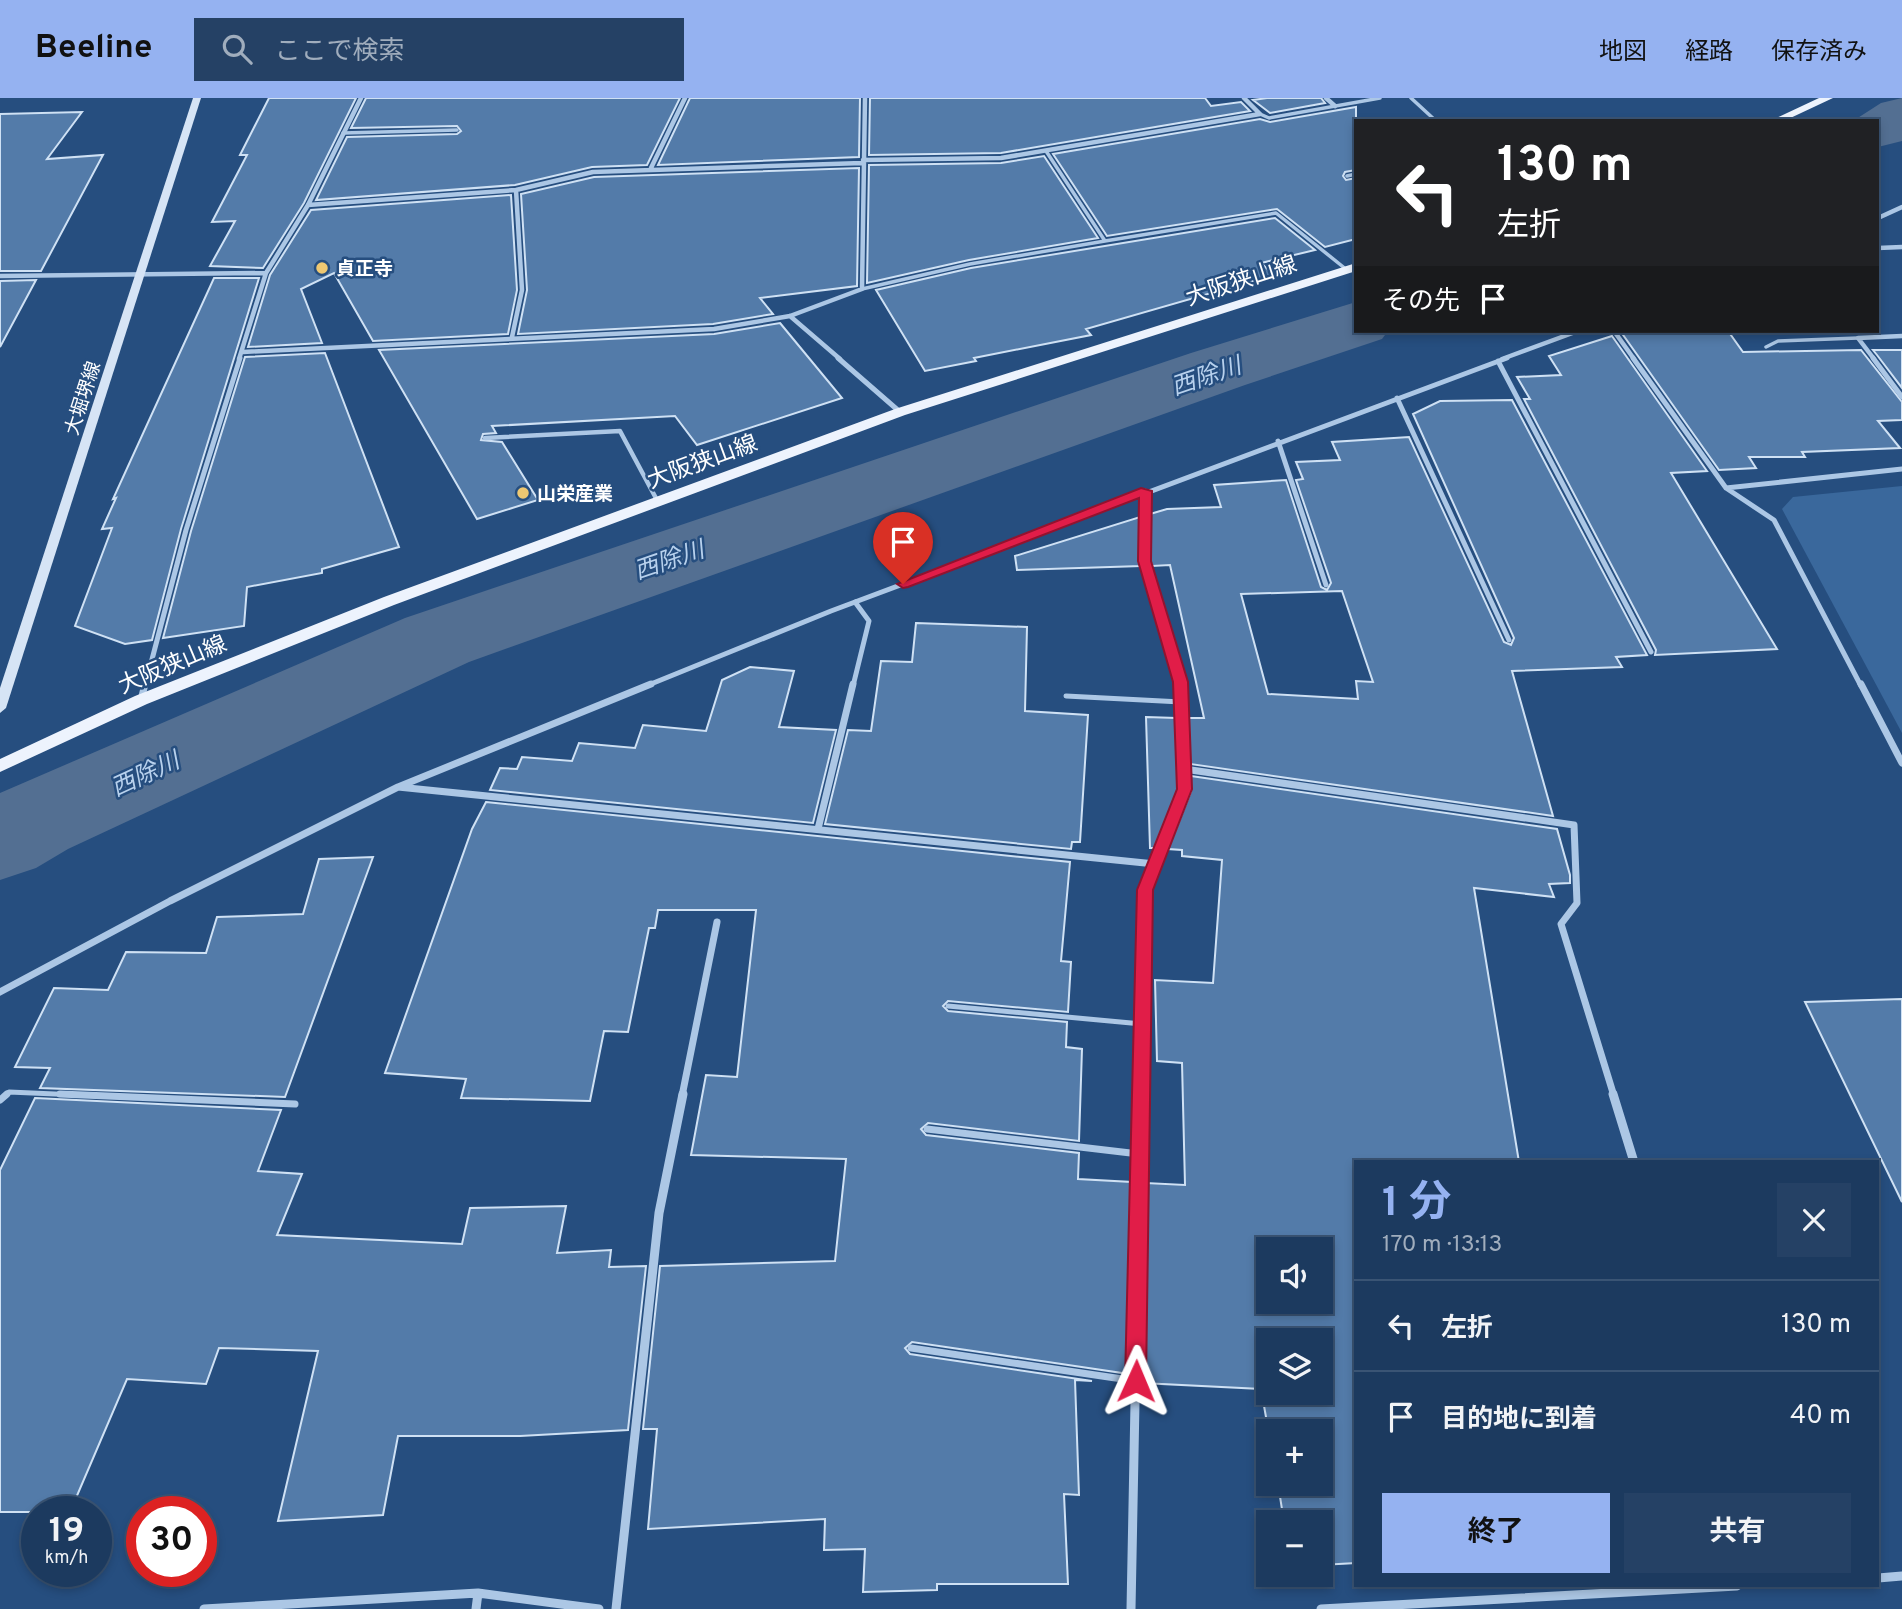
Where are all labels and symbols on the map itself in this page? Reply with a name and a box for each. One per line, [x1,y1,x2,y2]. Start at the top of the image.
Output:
street label: 大阪狭山線 [1183,251,1301,314]
place label: 貞正寺 [336,258,393,282]
marker: 貞正寺 [314,260,330,276]
water label: 西除川 [1168,351,1248,404]
street label: 大堀堺線 [61,359,107,438]
street label: 大阪狭山線 [644,430,762,497]
place label: 山栄産業 [537,483,613,507]
marker: 山栄産業 [515,485,531,501]
pin [873,512,933,584]
water label: 西除川 [631,535,711,588]
street label: 大阪狭山線 [114,630,232,702]
water label: 西除川 [107,746,188,805]
position arrow [1099,1344,1173,1418]
speed limit sign: 30 [126,1496,217,1587]

